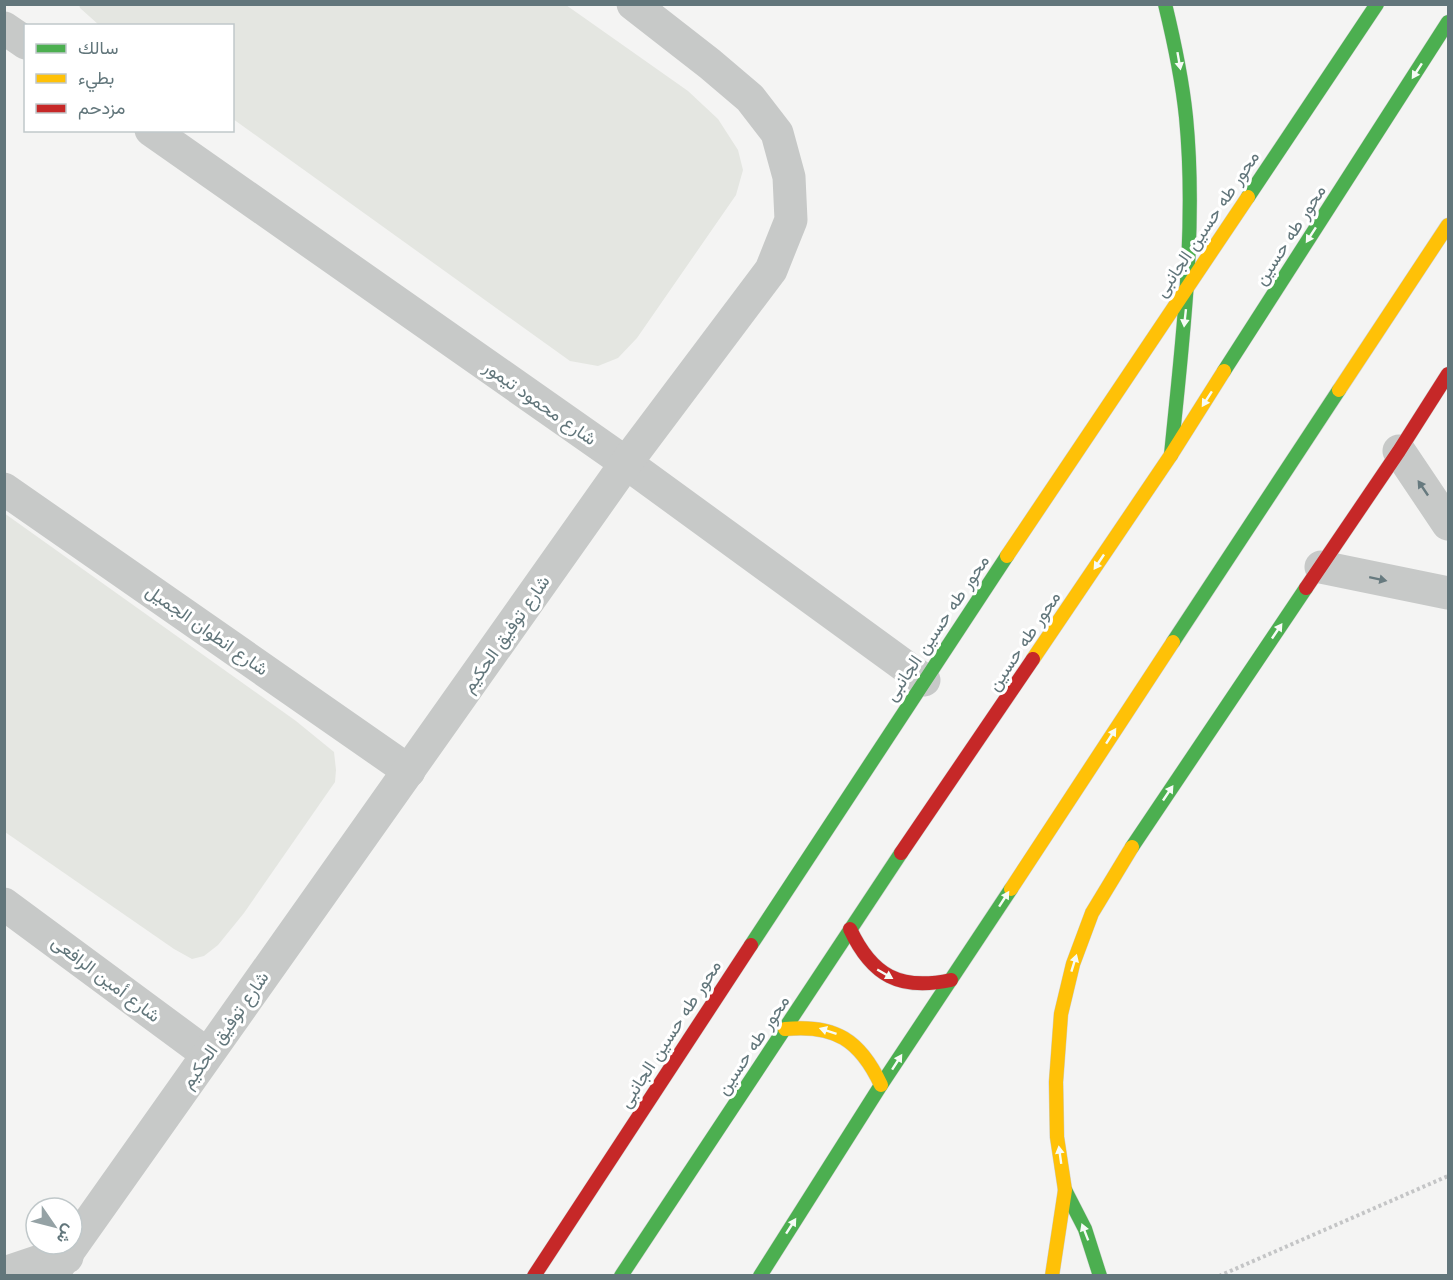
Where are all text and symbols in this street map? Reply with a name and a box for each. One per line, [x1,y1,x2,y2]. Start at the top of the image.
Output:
legend [24,24,234,132]
text: سالك [78,35,118,61]
one-way arrow [1175,52,1184,71]
one-way arrow [1411,63,1422,79]
text: بطيء [78,65,114,93]
text: مزدحم [78,95,125,121]
street label: محور طه حسين الجانبى [1148,146,1266,302]
street label: محور طه حسين [1248,180,1332,290]
one-way arrow [1306,227,1317,243]
one-way arrow [1180,309,1190,328]
street label: شارع محمود تيمور [478,354,602,452]
one-way arrow [1201,391,1212,408]
one-way arrow [1418,480,1429,496]
street label: محور طه حسين الجانبى [878,550,996,706]
one-way arrow [1094,554,1105,570]
street label: شارع توفيق الحكيم [456,570,556,698]
one-way arrow [1369,575,1388,584]
street label: شارع انطوان الجميل [141,578,273,682]
street label: محور طه حسين [981,586,1067,696]
one-way arrow [1272,623,1283,640]
one-way arrow [1105,729,1117,745]
one-way arrow [1162,785,1173,801]
one-way arrow [998,891,1009,907]
street label: شارع أمين الرافعى [46,929,166,1029]
one-way arrow [1070,954,1080,972]
street label: محور طه حسين الجانبى [612,955,728,1113]
street label: شارع توفيق الحكيم [175,966,275,1094]
one-way arrow [877,969,894,979]
street label: محور طه حسين [710,990,796,1100]
one-way arrow [819,1026,837,1035]
one-way arrow [891,1054,902,1070]
one-way arrow [1055,1146,1064,1165]
north arrow [24,1196,84,1256]
one-way arrow [786,1218,797,1234]
text: ش [51,1220,81,1249]
one-way arrow [1080,1222,1090,1240]

